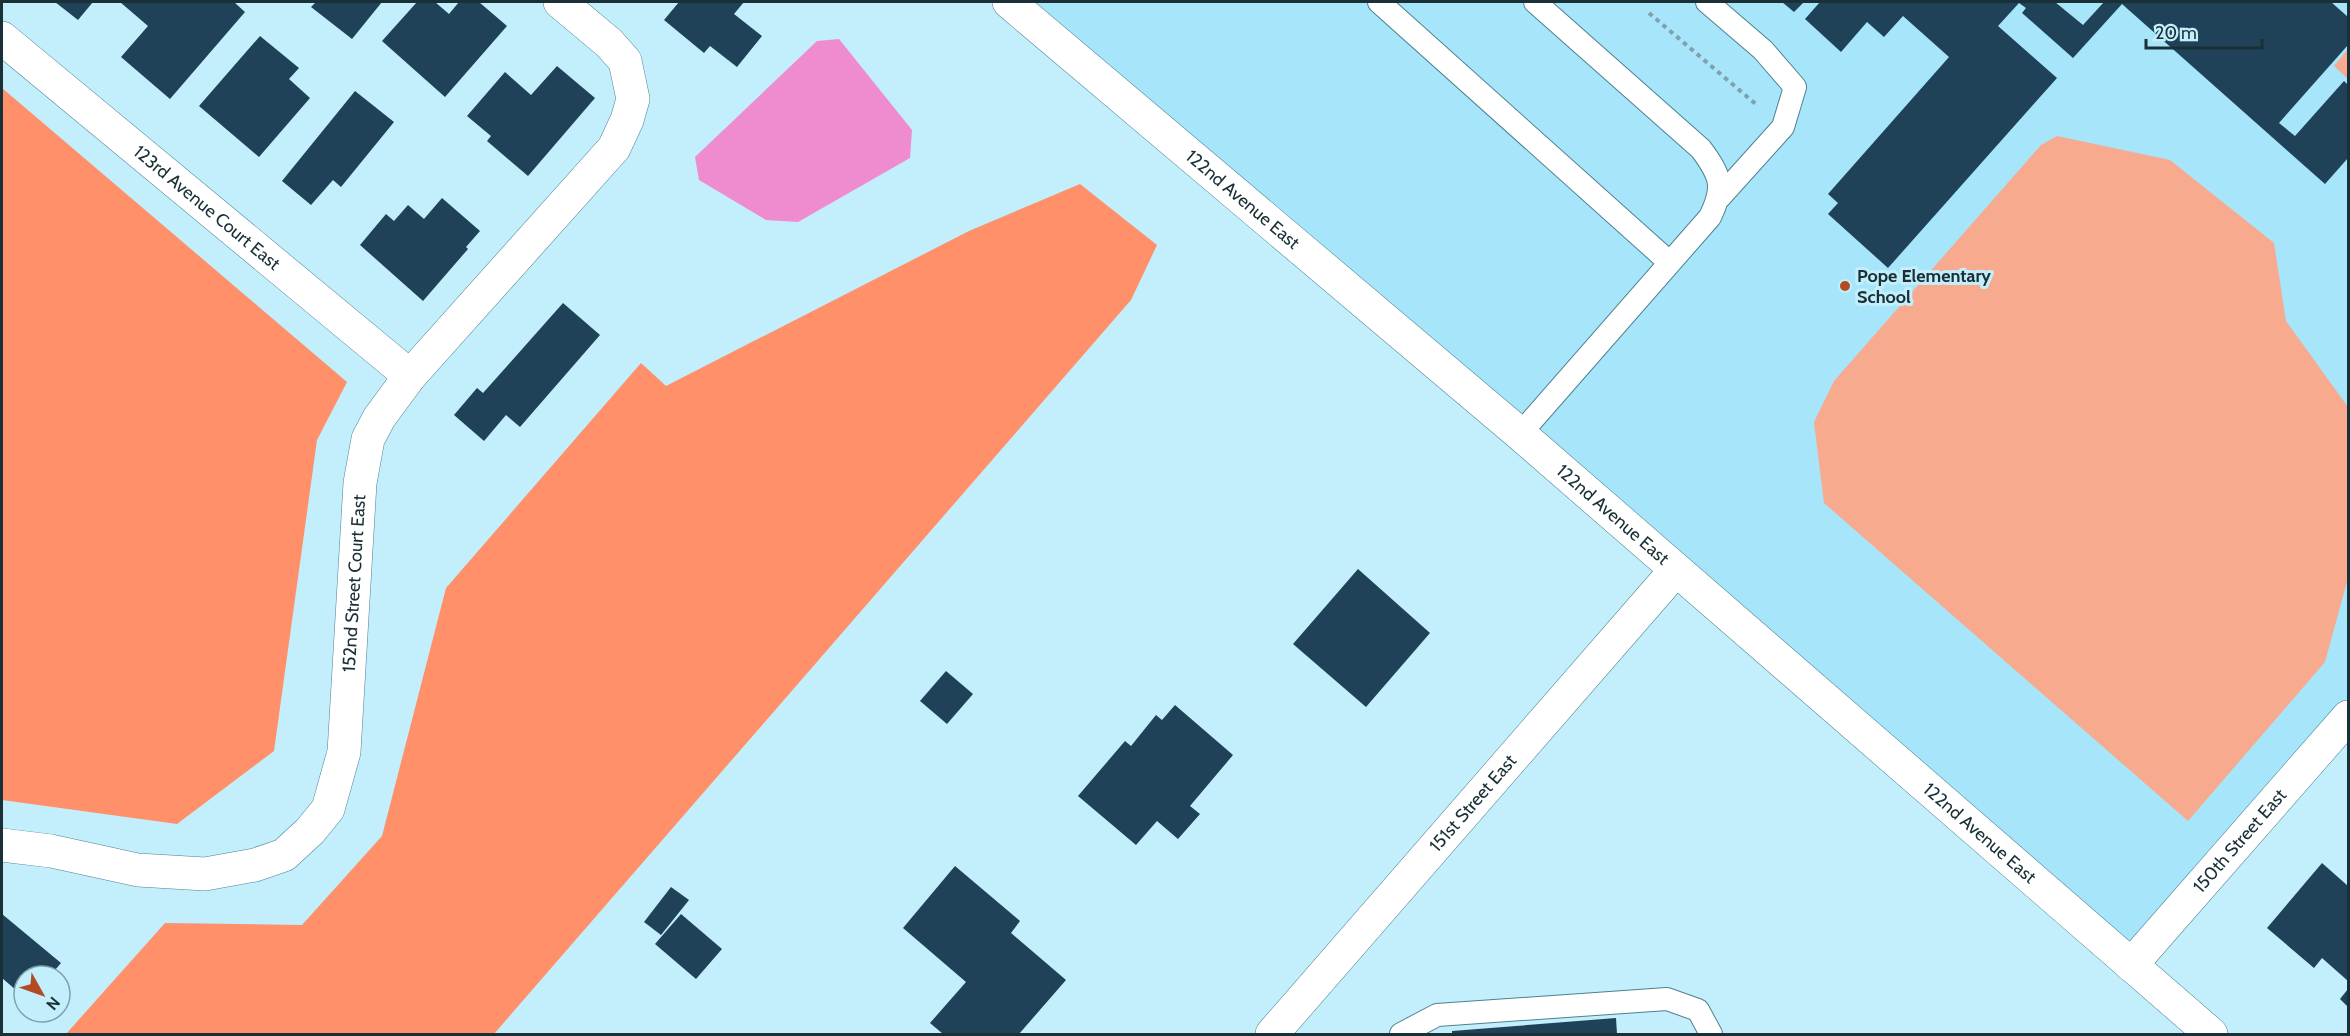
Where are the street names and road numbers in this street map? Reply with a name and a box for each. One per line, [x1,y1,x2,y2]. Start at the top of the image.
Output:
street label: 123rd Avenue Court East [129,141,285,275]
street label: 122nd Avenue East [1181,145,1304,254]
street label: 122nd Avenue East [1552,460,1674,569]
street label: 152nd Street Court East [338,494,370,673]
street label: 151st Street East [1425,750,1521,856]
street label: 122nd Avenue East [1919,778,2041,888]
street label: 150th Street East [2188,784,2291,897]

